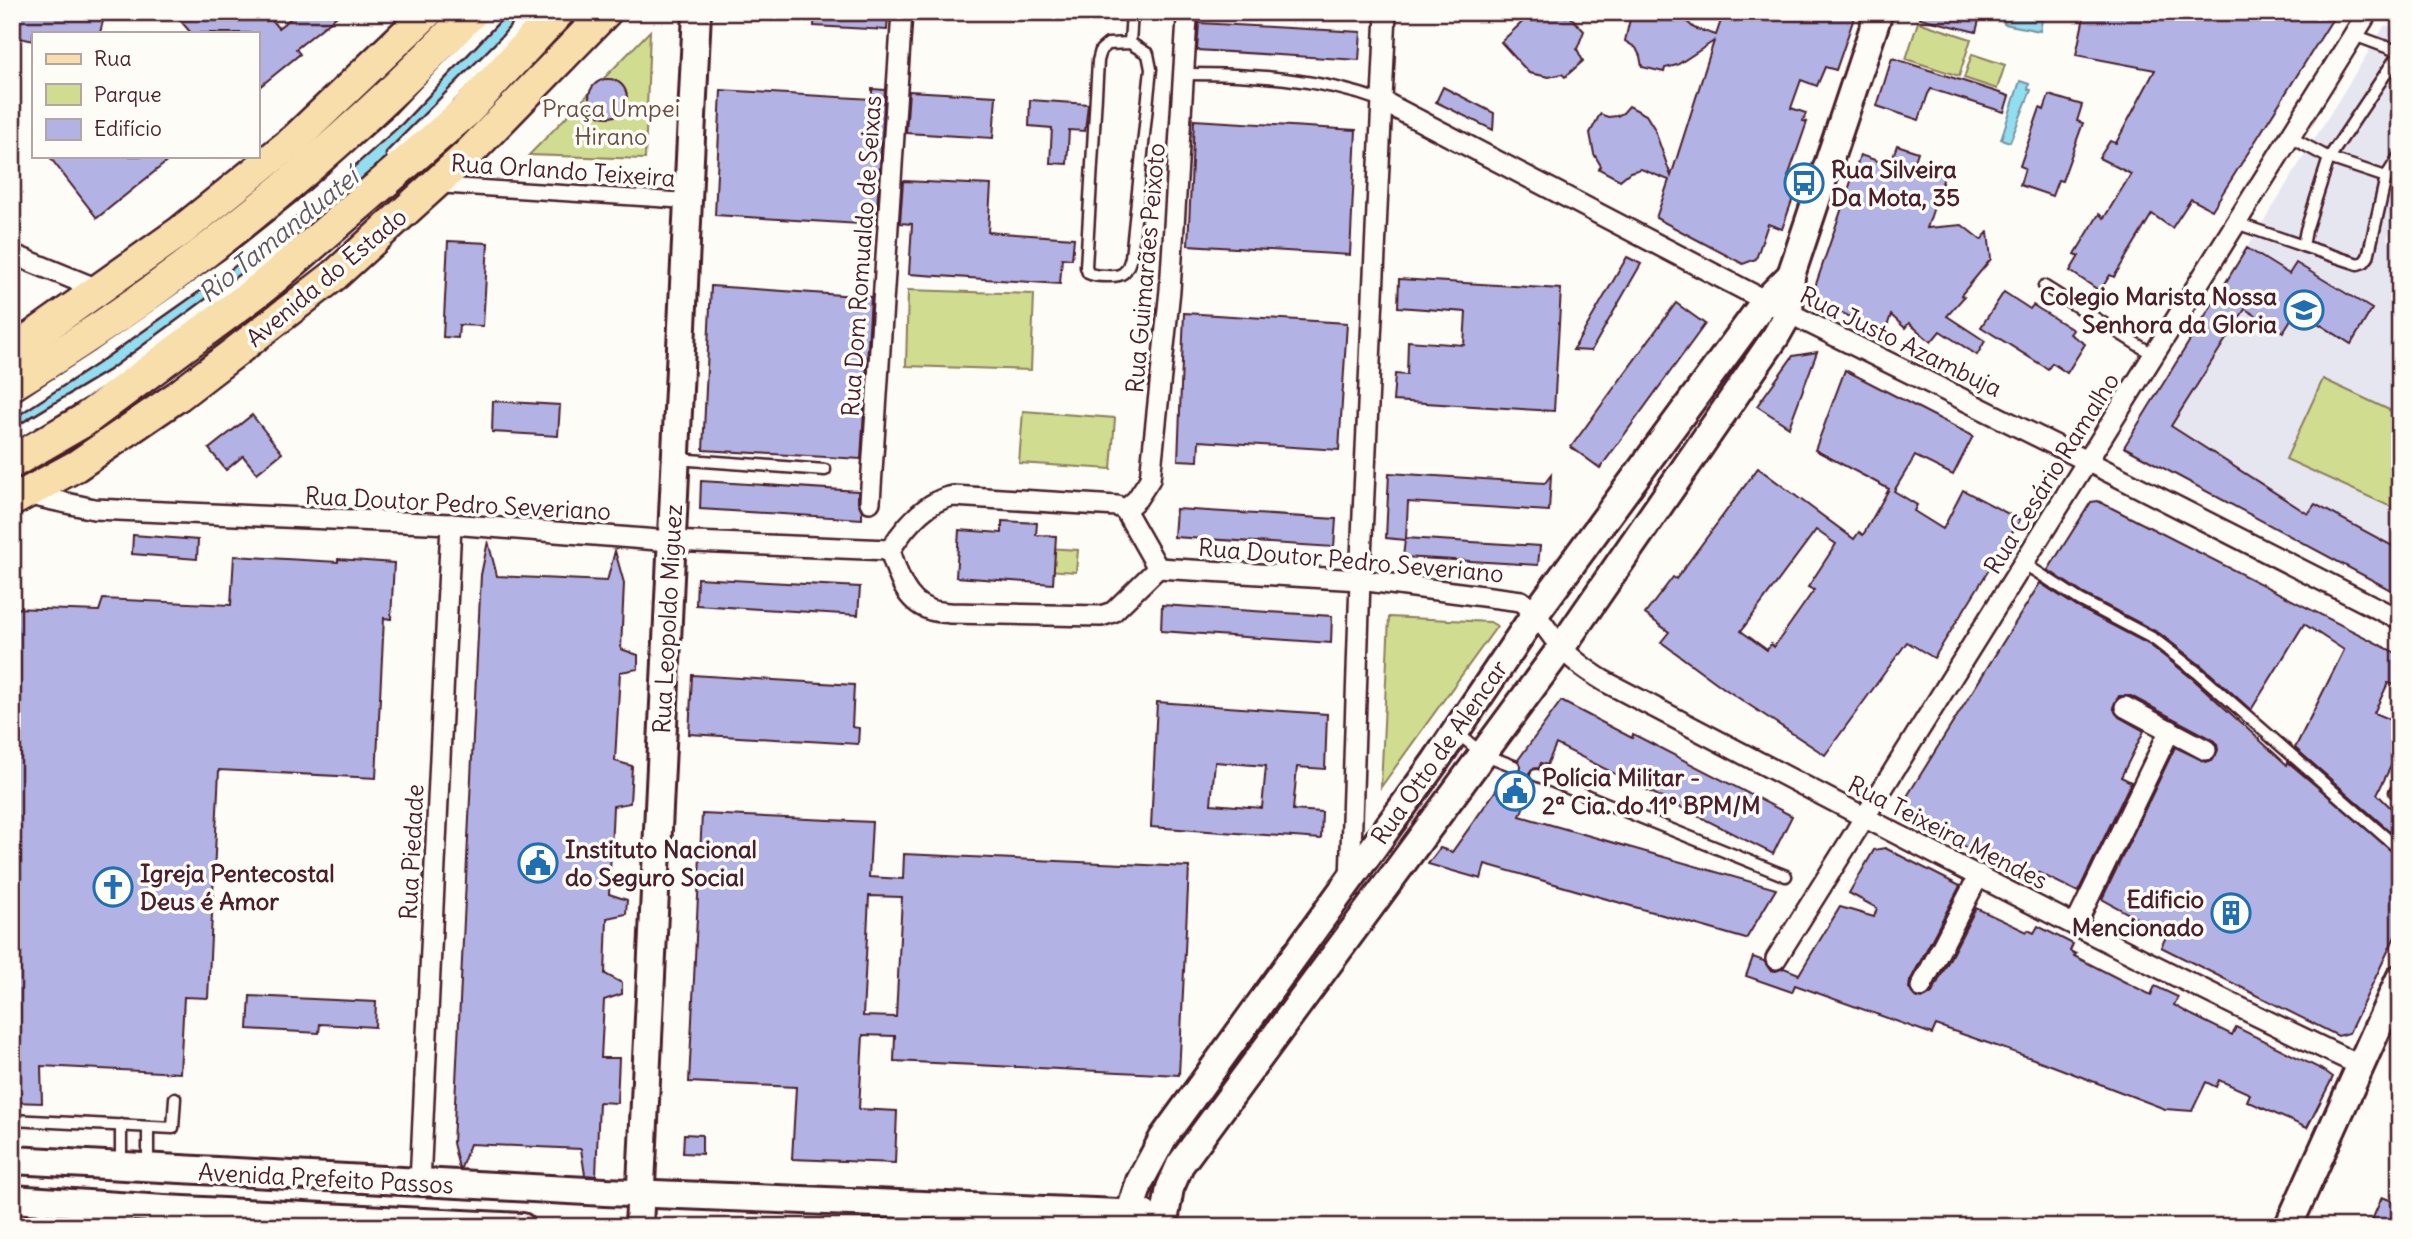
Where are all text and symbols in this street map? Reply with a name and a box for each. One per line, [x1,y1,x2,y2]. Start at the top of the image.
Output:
legend [32,32,259,158]
text: Rua [94,45,131,72]
text: Parque [94,81,162,108]
park label: Praça Umpei Hirano [542,93,680,151]
street label: Rua Dom Romualdo de Seixas [835,94,887,418]
text: Edifício [94,115,162,142]
street label: Rua Guimarães Peixoto [1119,142,1171,394]
street label: Rua Orlando Teixeira [450,147,676,193]
place label: Rua Silveira Da Mota, 35 [1831,154,1960,212]
water label: Rio Tamanduateí [191,158,368,310]
bus stop icon: Rua Silveira Da Mota, 35 [1783,162,1825,204]
street label: Avenida do Estado [240,201,412,353]
street label: Rua Justo Azambuja [1795,279,2007,403]
place label: Colegio Marista Nossa Senhora da Gloria [2040,281,2277,339]
school or university icon: Colegio Marista Nossa Senhora da Gloria [2283,289,2325,331]
street label: Rua Cesário Ramalho [1977,367,2125,579]
street label: Rua Doutor Pedro Severiano [304,480,612,526]
street label: Rua Leopoldo Miguez [646,504,688,734]
street label: Rua Doutor Pedro Severiano [1197,532,1505,588]
street label: Rua Otto de Alencar [1364,654,1514,850]
place label: Polícia Militar - 2ª Cia. do 11º BPM/M [1542,762,1761,820]
street label: Rua Teixeira Mendes [1843,769,2053,895]
public building icon: Polícia Militar - 2ª Cia. do 11º BPM/M [1494,770,1536,812]
street label: Rua Piedade [392,783,430,921]
place label: Instituto Nacional do Seguro Social [565,834,757,892]
public building icon: Instituto Nacional do Seguro Social [517,842,559,884]
place label: Igreja Pentecostal Deus é Amor [140,858,335,916]
church icon: Igreja Pentecostal Deus é Amor [92,866,134,908]
place label: Edificio Mencionado [2072,884,2204,942]
building icon: Edificio Mencionado [2210,892,2252,934]
street label: Avenida Prefeito Passos [198,1156,454,1200]

